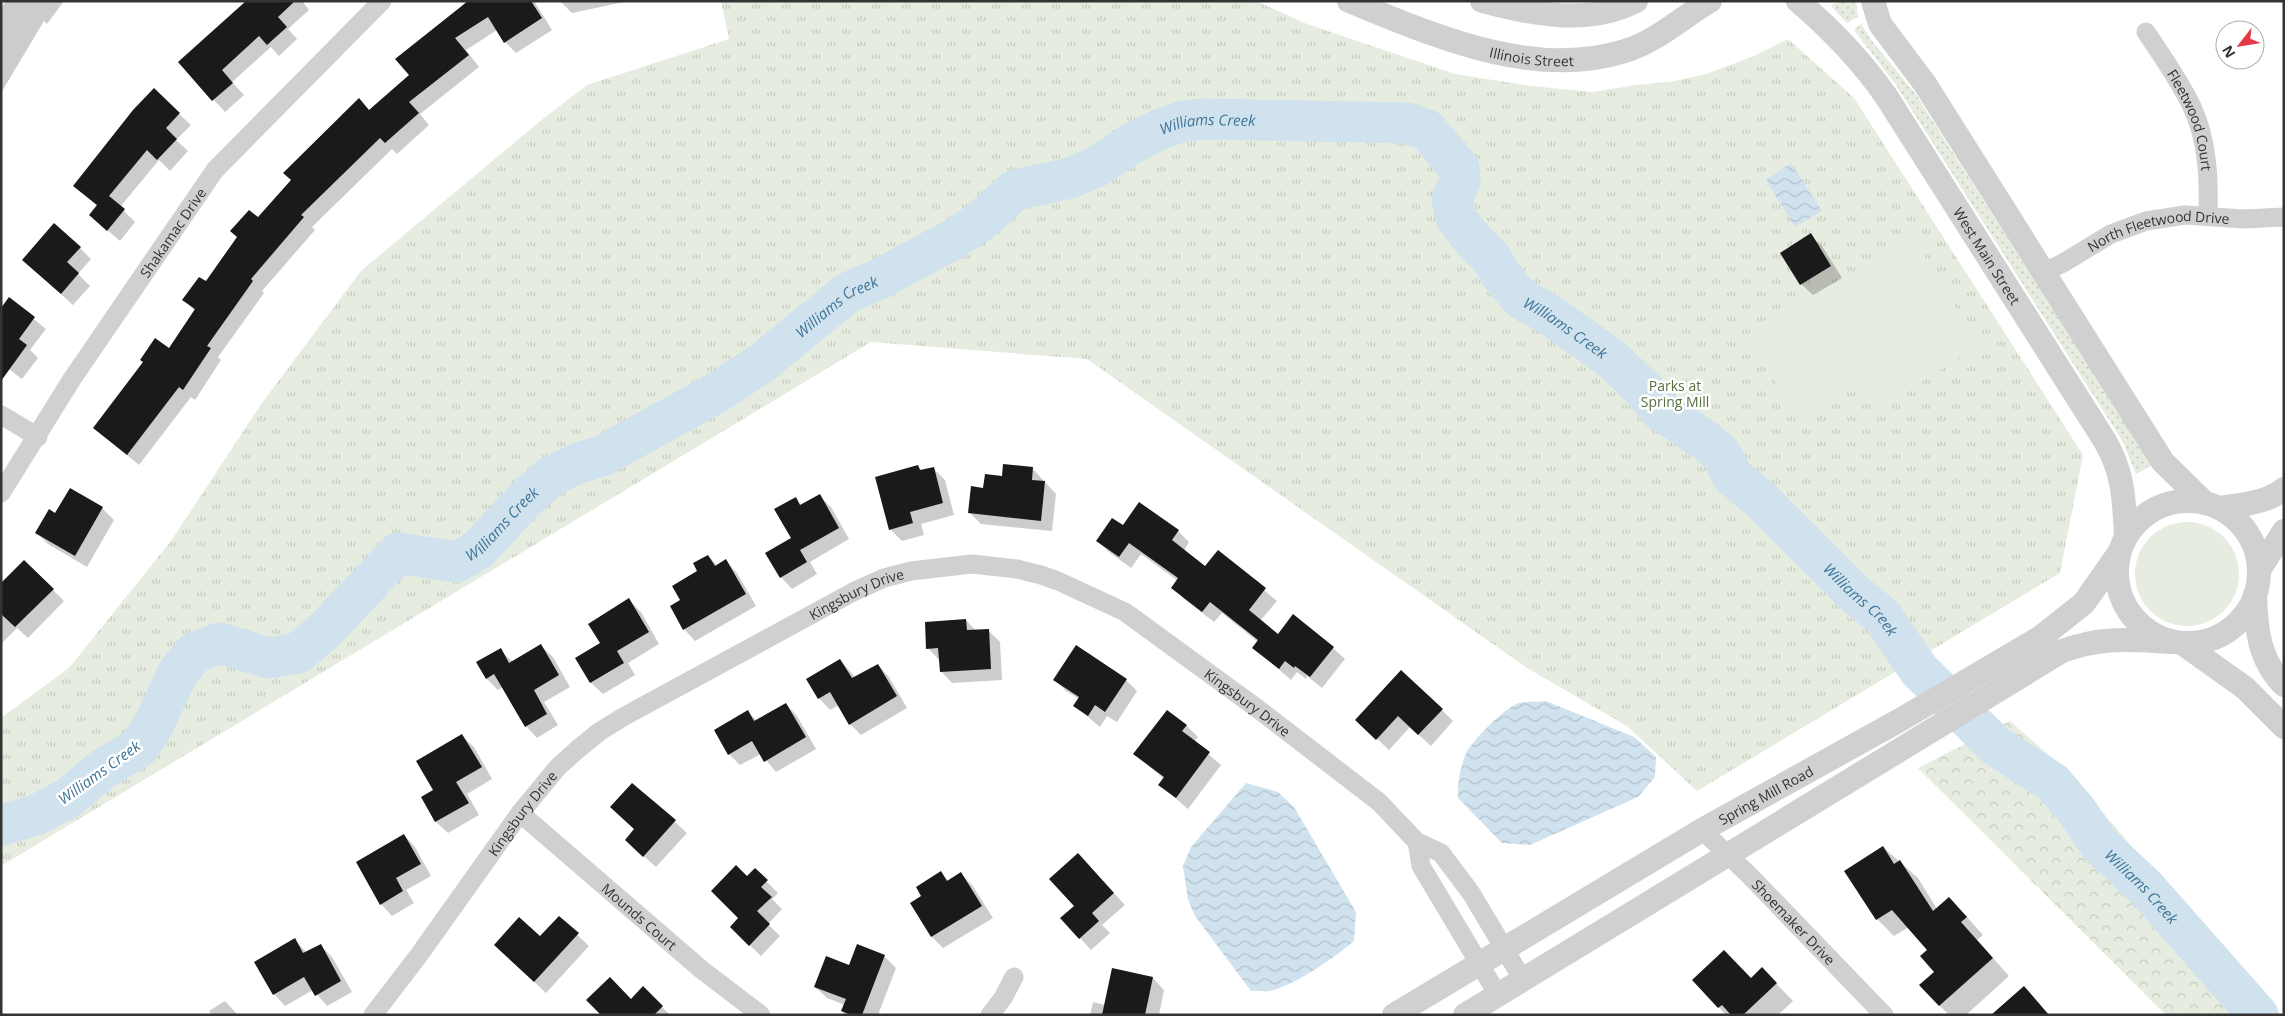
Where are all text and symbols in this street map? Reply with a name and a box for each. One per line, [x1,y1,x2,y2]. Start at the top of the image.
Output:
north arrow [2215,20,2265,70]
street label: Illinois Street [1488,42,1574,70]
text: N [2217,42,2240,62]
street label: Fleetwood Court [2163,65,2217,172]
water label: Williams Creek [1157,109,1256,139]
street label: Shakamac Drive [135,184,210,281]
street label: West Main Street [1949,204,2025,308]
street label: North Fleetwood Drive [2084,205,2230,256]
water label: Williams Creek [791,271,881,342]
water label: Williams Creek [1520,292,1612,363]
park label: Parks at Spring Mill [1641,376,1709,411]
water label: Williams Creek [461,482,543,565]
water label: Williams Creek [1819,558,1903,640]
street label: Kingsbury Drive [805,564,906,624]
street label: Kingsbury Drive [1201,664,1295,740]
water label: Williams Creek [54,735,145,809]
street label: Spring Mill Road [1715,761,1816,829]
street label: Kingsbury Drive [483,766,561,859]
water label: Williams Creek [2101,845,2183,928]
street label: Shoemaker Drive [1748,875,1840,969]
street label: Mounds Court [598,878,681,954]

